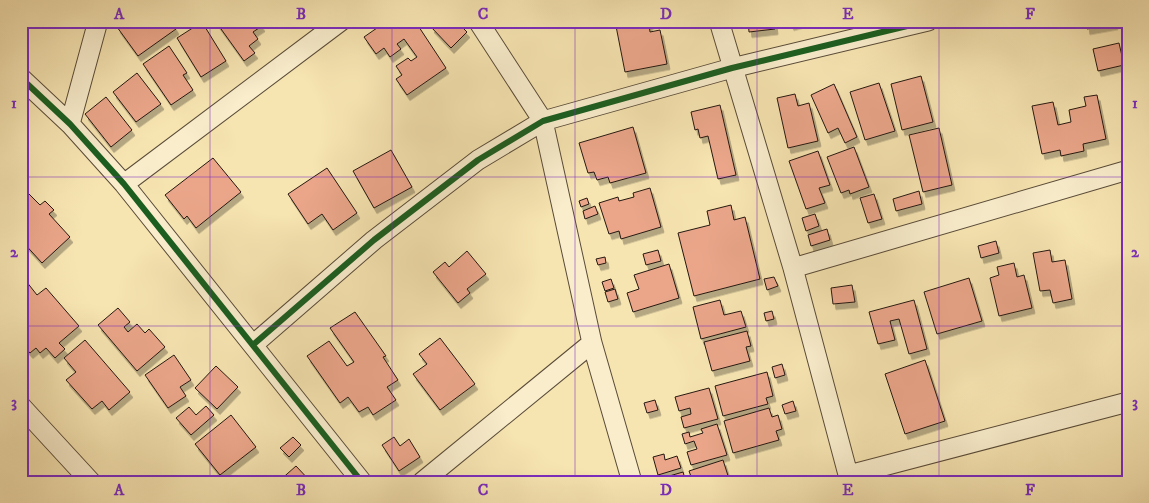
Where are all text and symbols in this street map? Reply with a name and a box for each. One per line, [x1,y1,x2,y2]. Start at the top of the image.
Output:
text: A [113,4,125,24]
text: B [296,4,306,24]
text: C [478,4,488,24]
text: D [660,4,672,24]
text: E [842,4,854,24]
text: F [1025,4,1035,24]
text: 1 [11,93,17,113]
text: 1 [1132,93,1138,113]
text: 2 [10,242,19,262]
text: 2 [1131,242,1140,262]
text: 3 [11,392,17,412]
text: 3 [1132,392,1138,412]
text: A [113,480,125,500]
text: B [296,480,306,500]
text: C [478,480,488,500]
text: D [660,480,672,500]
text: E [842,480,854,500]
text: F [1025,480,1035,500]

